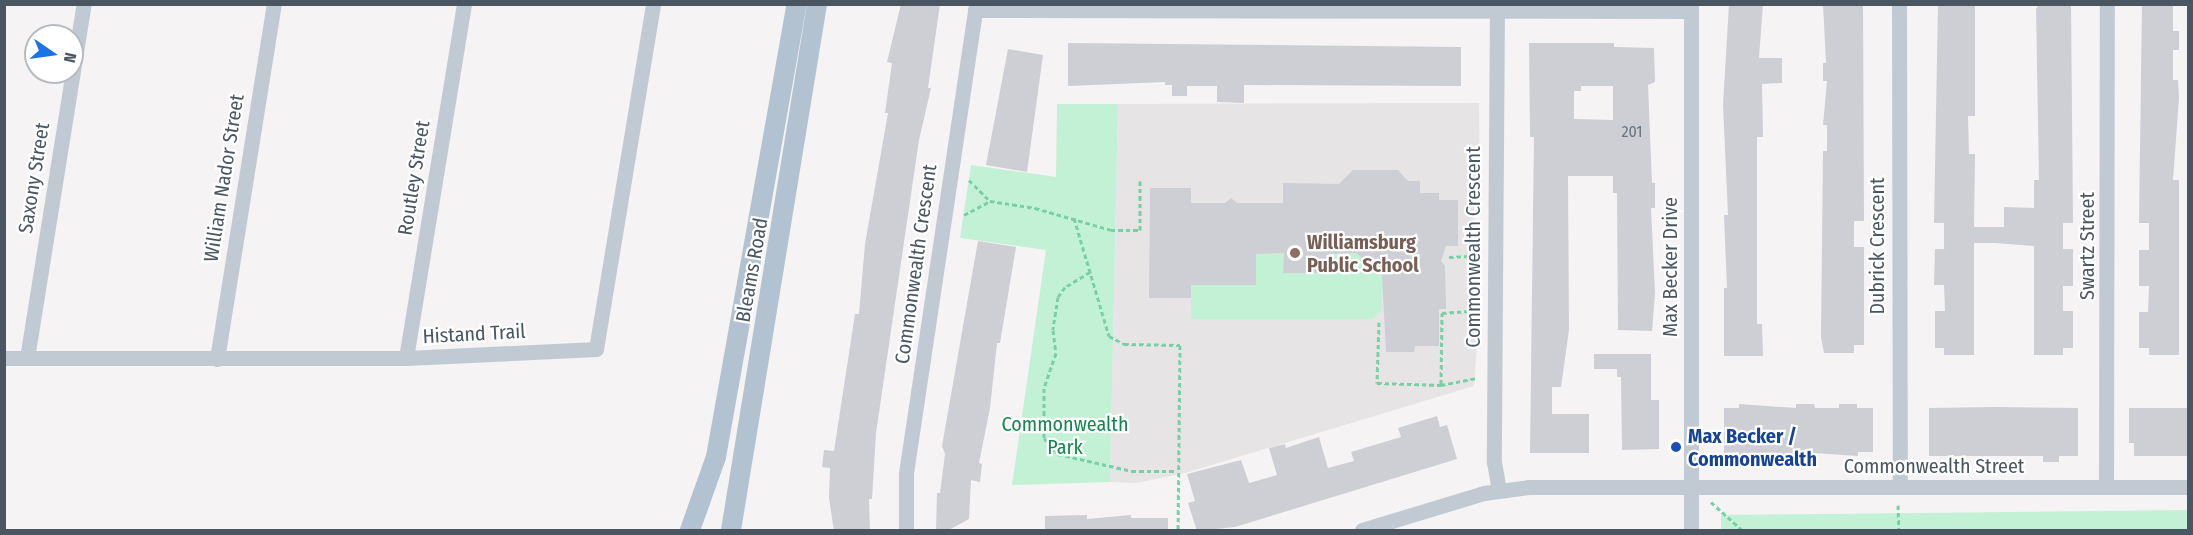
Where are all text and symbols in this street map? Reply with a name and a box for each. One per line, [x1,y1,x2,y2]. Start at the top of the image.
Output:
north arrow [24,24,84,84]
text: N [60,51,80,65]
street label: William Nador Street [199,92,249,264]
street label: Routley Street [393,119,435,237]
street label: Saxony Street [13,121,55,235]
house number: 201 [1621,122,1643,142]
street label: Commonwealth Crescent [1461,146,1485,348]
street label: Commonwealth Crescent [890,163,942,365]
street label: Dubrick Crescent [1865,177,1889,315]
street label: Swartz Street [2075,192,2099,300]
street label: Max Becker Drive [1658,197,1682,337]
street label: Bleams Road [731,216,773,324]
place label: Williamsburg Public School [1307,230,1419,277]
marker: Williamsburg Public School [1288,246,1302,260]
street label: Histand Trail [422,319,526,349]
park label: Commonwealth Park [1002,413,1128,460]
place label: Max Becker / Commonwealth [1688,424,1817,471]
marker: Max Becker / Commonwealth [1669,440,1683,454]
street label: Commonwealth Street [1844,454,2024,478]

